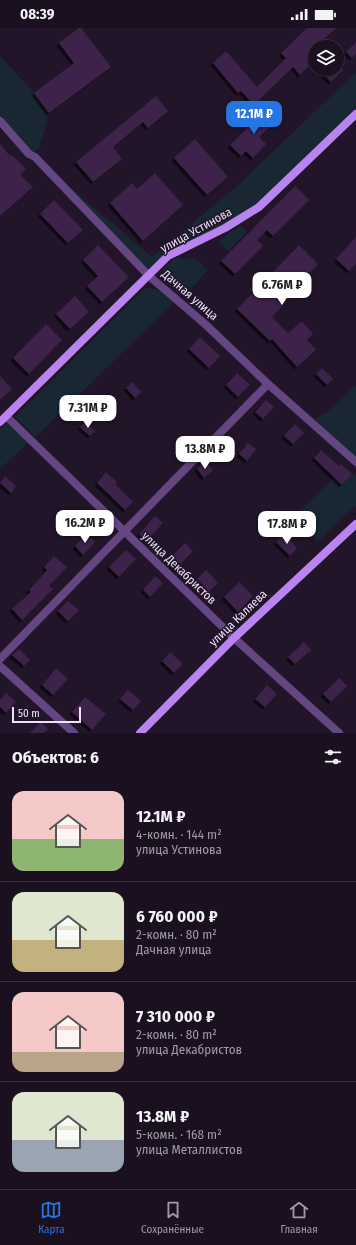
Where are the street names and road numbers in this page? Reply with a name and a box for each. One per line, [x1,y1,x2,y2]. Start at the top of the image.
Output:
street label: улица Устинова [158,205,234,255]
street label: Дачная улица [158,266,221,323]
street label: улица Декабристов [139,529,219,607]
street label: улица Каляева [206,587,270,649]

